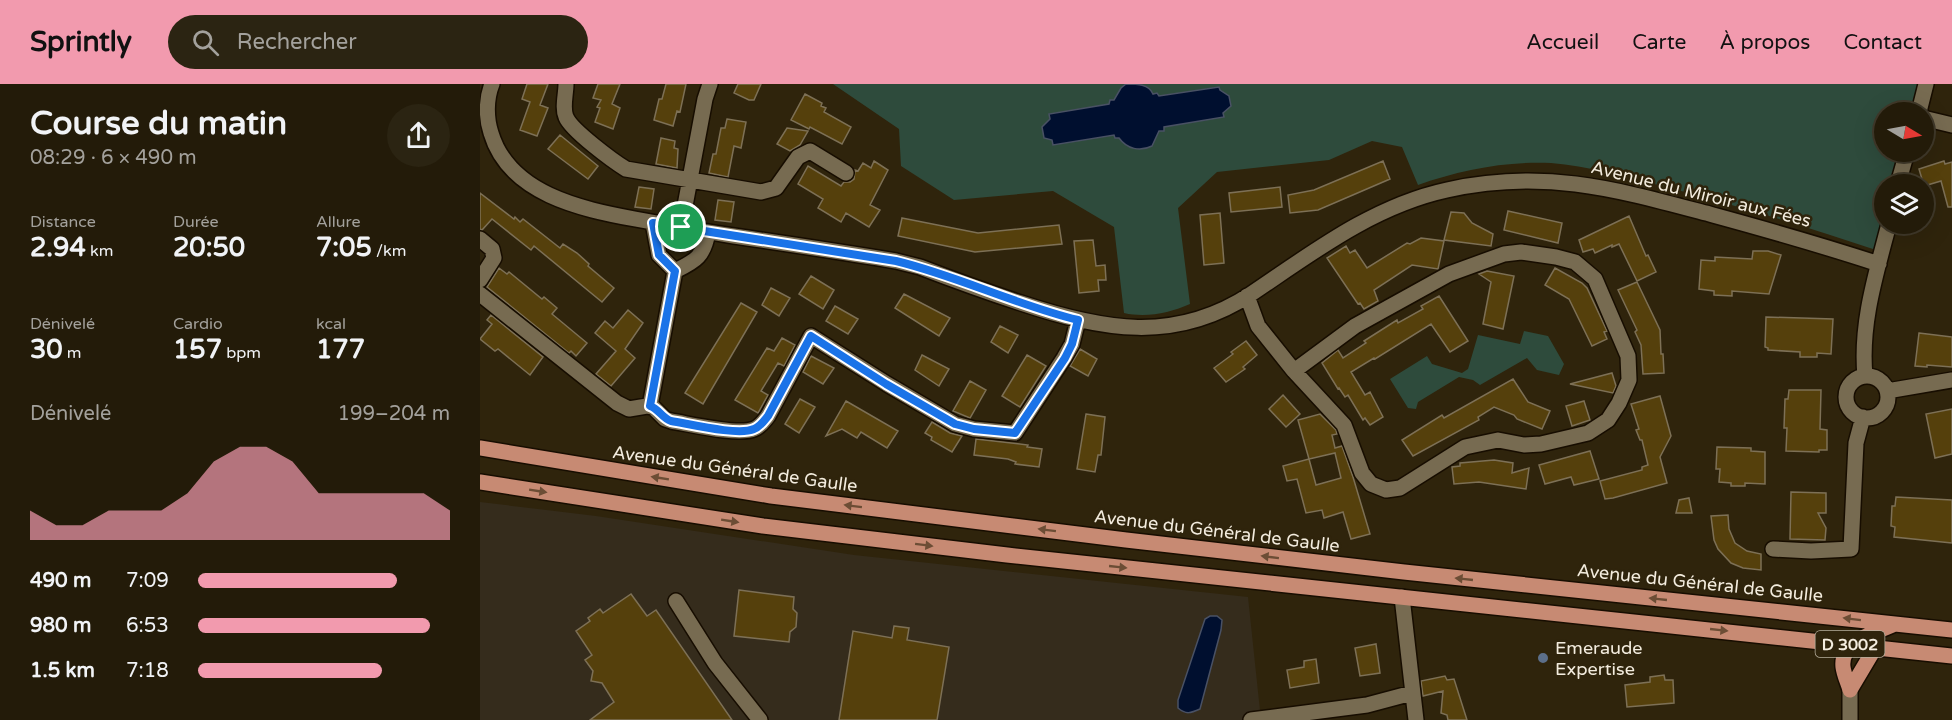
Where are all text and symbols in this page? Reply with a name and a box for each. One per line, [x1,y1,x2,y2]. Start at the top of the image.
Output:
search box [168,15,588,69]
text: Sprintly [30,25,132,59]
icon: search [189,26,222,59]
text: Rechercher [237,29,357,55]
text: Accueil [1526,30,1599,55]
text: Carte [1632,30,1686,55]
text: À propos [1719,30,1810,55]
text: Contact [1843,30,1922,55]
north arrow [1874,102,1934,162]
map controls [1874,102,1934,234]
text: Course du matin [30,104,287,143]
button: share [387,104,450,167]
text: 08:29 · 6 × 490 m [30,146,197,170]
street label: Avenue du Miroir aux Fées [1589,156,1813,232]
button: layers [1874,174,1934,234]
pin [655,201,706,252]
icon: arrive [664,210,697,243]
text: Distance [30,212,96,232]
text: Durée [173,212,219,232]
text: Allure [316,212,361,232]
text: 2.94 [30,232,86,263]
text: 20:50 [173,232,245,263]
text: 7:05 [316,232,372,263]
text: km [86,241,113,261]
text: /km [372,241,406,261]
text: Dénivelé [30,314,95,334]
text: Cardio [173,314,223,334]
text: kcal [316,314,346,334]
text: 30 [30,334,63,365]
text: 157 [173,334,222,365]
text: 177 [316,334,365,365]
text: m [63,343,82,363]
text: bpm [222,343,261,363]
text: Dénivelé [30,402,111,426]
text: 199–204 m [337,402,450,426]
street label: Avenue du Général de Gaulle [611,441,859,497]
one-way arrow [651,473,670,482]
one-way arrow [528,486,547,495]
one-way arrow [844,501,863,511]
street label: Avenue du Général de Gaulle [1093,505,1341,557]
one-way arrow [721,516,740,525]
one-way arrow [1037,526,1056,535]
one-way arrow [914,540,933,550]
one-way arrow [1261,552,1280,562]
street label: Avenue du Général de Gaulle [1576,559,1824,607]
one-way arrow [1108,562,1127,571]
text: 490 m [30,569,91,593]
text: 7:09 [126,569,169,593]
one-way arrow [1455,574,1474,584]
one-way arrow [1649,594,1668,604]
text: 980 m [30,614,91,638]
text: 6:53 [126,614,169,638]
one-way arrow [1843,614,1862,624]
one-way arrow [1710,625,1729,635]
road number: D 3002 [1816,631,1884,657]
place label: Emeraude Expertise [1555,637,1643,680]
marker: Emeraude Expertise [1536,651,1550,665]
text: 1.5 km [30,659,95,683]
text: 7:18 [126,659,169,683]

